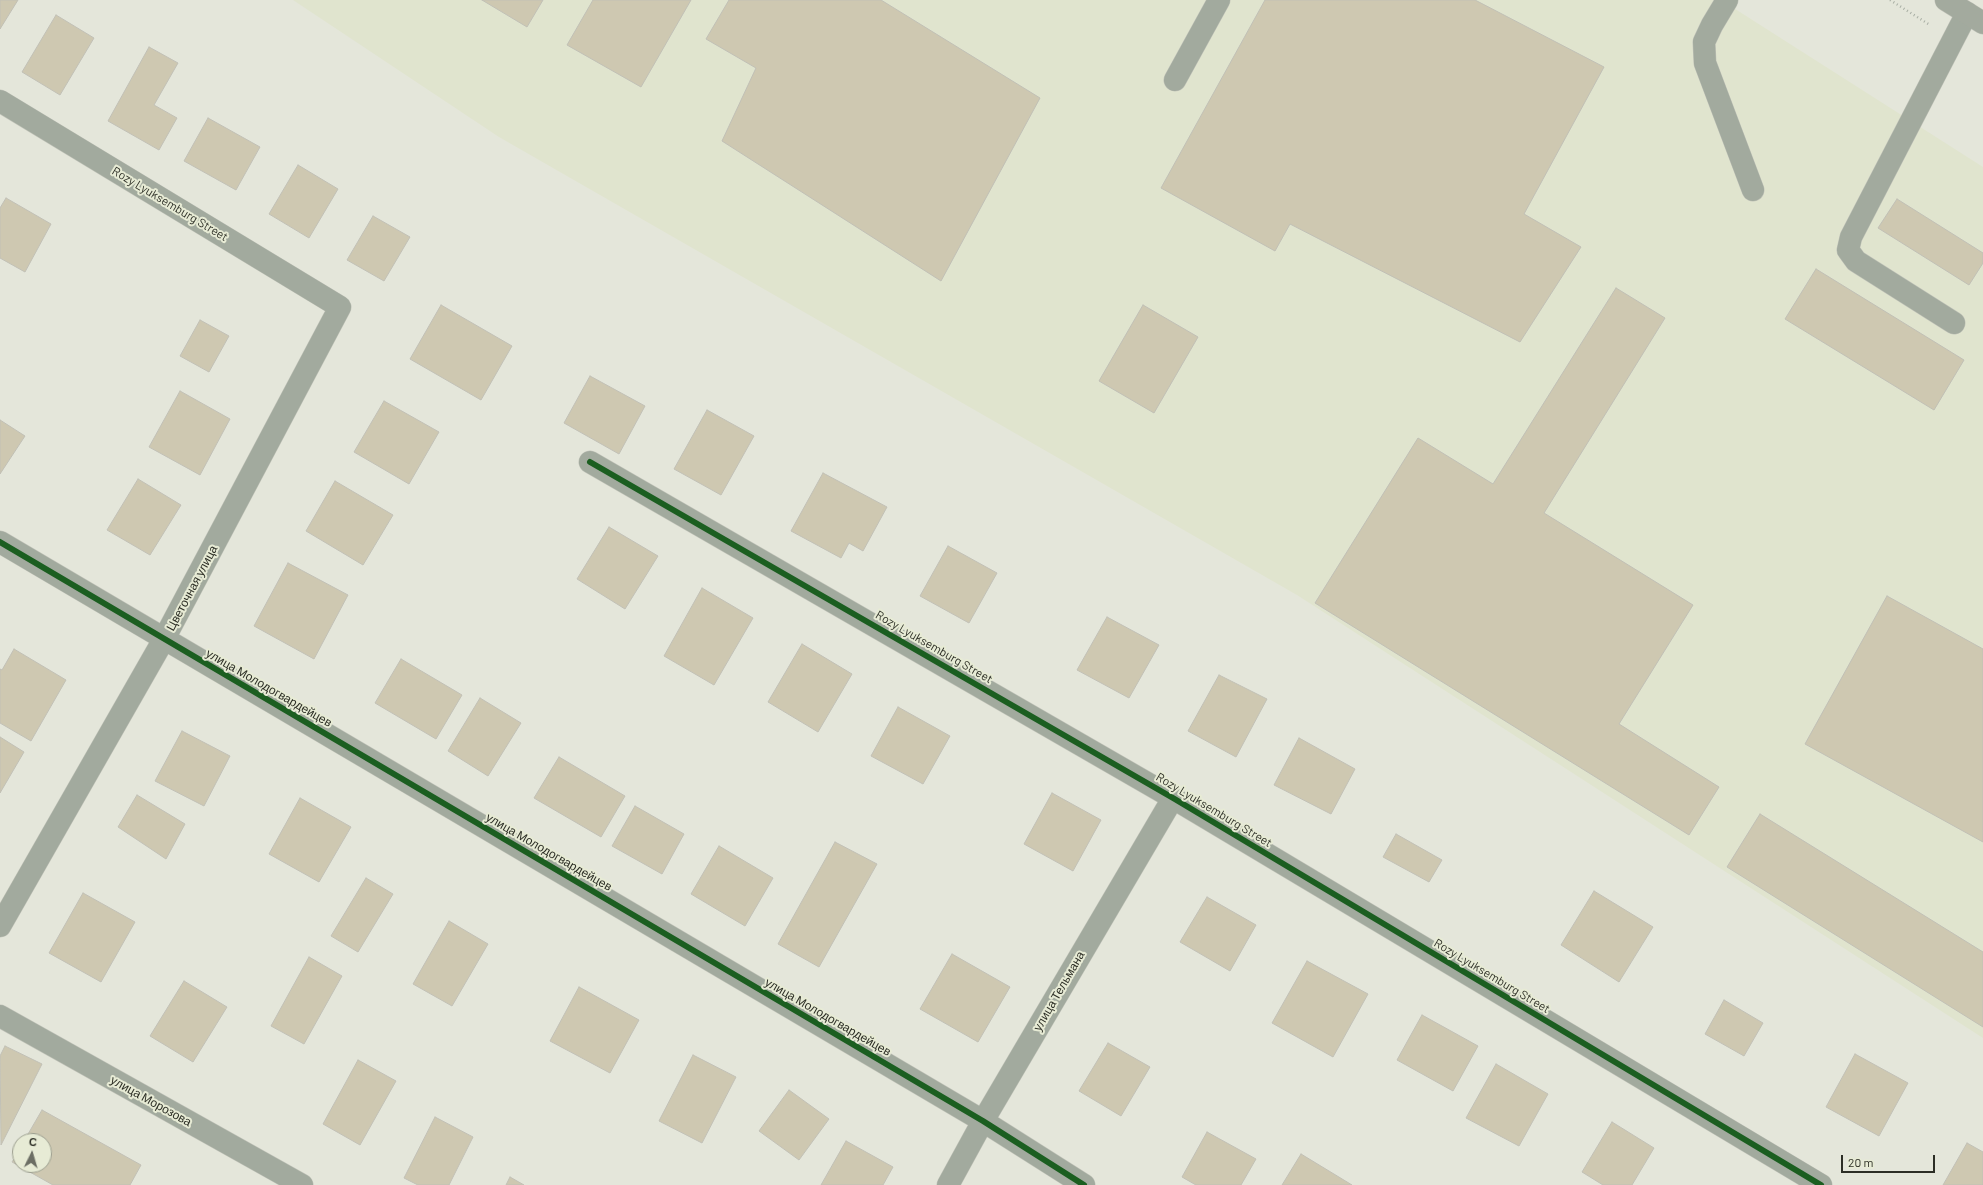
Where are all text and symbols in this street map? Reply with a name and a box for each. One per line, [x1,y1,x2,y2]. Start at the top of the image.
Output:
street label: Rozy Lyuksemburg Street [109,164,231,244]
street label: Цветочная улица [163,543,221,633]
street label: Rozy Lyuksemburg Street [873,608,995,686]
street label: улица Молодогвардейцев [203,646,335,730]
street label: Rozy Lyuksemburg Street [1153,770,1275,850]
street label: улица Молодогвардейцев [483,810,615,894]
street label: Rozy Lyuksemburg Street [1431,936,1553,1016]
street label: улица Тельмана [1030,949,1088,1033]
street label: улица Молодогвардейцев [762,975,894,1059]
street label: улица Морозова [108,1073,194,1129]
north arrow [12,1133,52,1173]
text: С [28,1135,38,1148]
scale bar [1843,1147,1937,1173]
text: 20 m [1848,1155,1874,1169]

